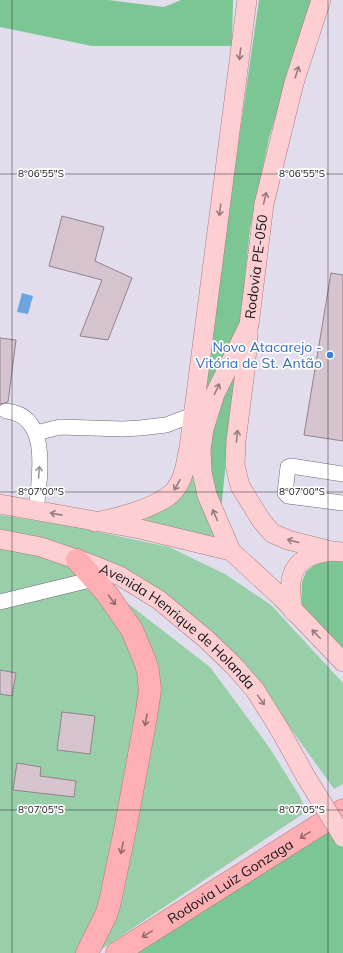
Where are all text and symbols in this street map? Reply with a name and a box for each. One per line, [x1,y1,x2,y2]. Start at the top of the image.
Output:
one-way arrow [236,47,244,60]
one-way arrow [294,65,301,78]
text: 8°06'55"S [18,167,64,180]
text: 8°06'55"S [279,167,325,180]
one-way arrow [262,192,270,205]
one-way arrow [216,203,224,216]
street label: Rodovia PE-050 [241,213,272,320]
place label: Novo Atacarejo - Vitória de St. Antão [196,338,322,372]
marker: Novo Atacarejo - Vitória de St. Antão [325,350,335,360]
one-way arrow [214,384,221,396]
one-way arrow [233,430,240,443]
one-way arrow [36,466,43,479]
one-way arrow [173,479,181,491]
text: 8°07'00"S [18,485,64,498]
text: 8°07'00"S [279,485,325,498]
one-way arrow [211,509,218,521]
one-way arrow [50,510,63,518]
one-way arrow [287,537,300,544]
street label: Avenida Henrique de Holanda [97,560,259,693]
one-way arrow [108,594,116,605]
one-way arrow [311,629,321,639]
one-way arrow [257,694,265,705]
one-way arrow [141,714,149,727]
text: 8°07'05"S [18,803,64,816]
text: 8°07'05"S [279,803,325,816]
one-way arrow [299,831,311,839]
street label: Rodovia Luiz Gonzaga [164,835,297,928]
one-way arrow [118,841,126,854]
one-way arrow [142,930,153,938]

